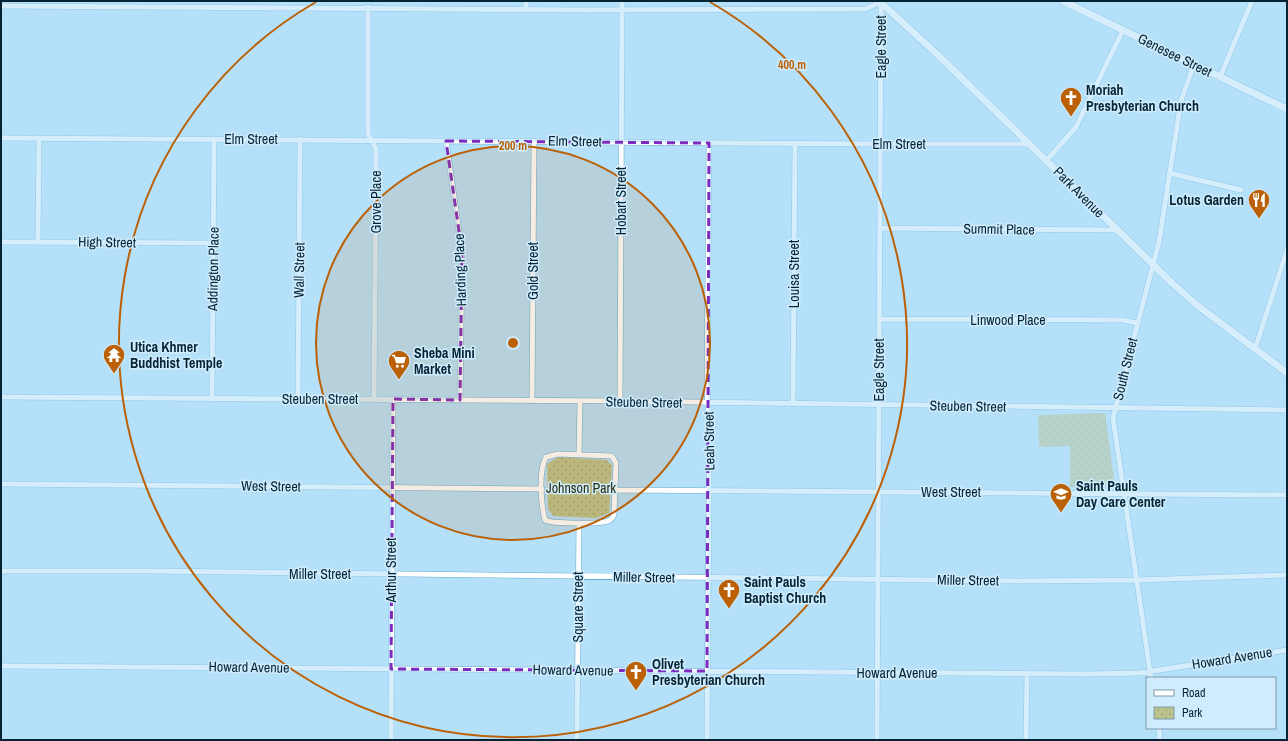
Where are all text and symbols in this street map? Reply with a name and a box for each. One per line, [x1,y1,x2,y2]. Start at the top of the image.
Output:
street label: Eagle Street [872,15,890,79]
street label: Genesee Street [1135,29,1215,81]
text: 400 m [778,57,806,73]
place label: Moriah Presbyterian Church [1086,81,1199,115]
church icon: Moriah Presbyterian Church [1058,85,1084,118]
street label: Elm Street [224,130,278,148]
street label: Elm Street [548,132,602,150]
street label: Elm Street [872,135,926,153]
text: 200 m [499,138,527,154]
street label: Park Avenue [1050,163,1108,221]
street label: Hobart Street [612,167,630,235]
street label: Grove Place [367,170,385,234]
restaurant icon: Lotus Garden [1246,187,1272,220]
place label: Lotus Garden [1169,191,1244,209]
street label: Summit Place [963,219,1035,239]
street label: Addington Place [203,227,223,312]
street label: High Street [78,232,136,252]
street label: Harding Place [450,233,470,307]
street label: Louisa Street [785,240,803,308]
street label: Wall Street [290,242,308,298]
street label: Gold Street [524,242,542,300]
street label: Linwood Place [970,311,1046,329]
centre of rings [506,336,520,350]
street label: South Street [1109,336,1141,402]
place label: Utica Khmer Buddhist Temple [130,338,222,372]
street label: Eagle Street [870,338,888,402]
temple icon: Utica Khmer Buddhist Temple [101,342,127,375]
place label: Sheba Mini Market [414,344,475,378]
supermarket icon: Sheba Mini Market [386,348,412,381]
street label: Steuben Street [282,390,358,408]
street label: Steuben Street [606,392,682,412]
street label: Steuben Street [930,396,1006,416]
street label: Leah Street [699,411,719,471]
street label: West Street [241,476,301,496]
place label: Saint Pauls Day Care Center [1076,477,1166,511]
park label: Johnson Park [546,479,616,497]
school or university icon: Saint Pauls Day Care Center [1048,481,1074,514]
street label: West Street [921,483,981,501]
street label: Arthur Street [382,537,400,604]
street label: Miller Street [289,565,351,583]
street label: Miller Street [613,567,675,587]
street label: Miller Street [937,570,999,590]
street label: Square Street [569,572,587,642]
place label: Saint Pauls Baptist Church [744,573,826,607]
church icon: Saint Pauls Baptist Church [716,577,742,610]
street label: Howard Avenue [1191,643,1273,673]
place label: Olivet Presbyterian Church [652,655,765,689]
street label: Howard Avenue [208,657,290,677]
church icon: Olivet Presbyterian Church [623,659,649,692]
street label: Howard Avenue [532,660,614,680]
street label: Howard Avenue [857,664,937,682]
legend [1146,677,1276,729]
text: Road [1182,685,1206,701]
text: Park [1182,705,1202,721]

